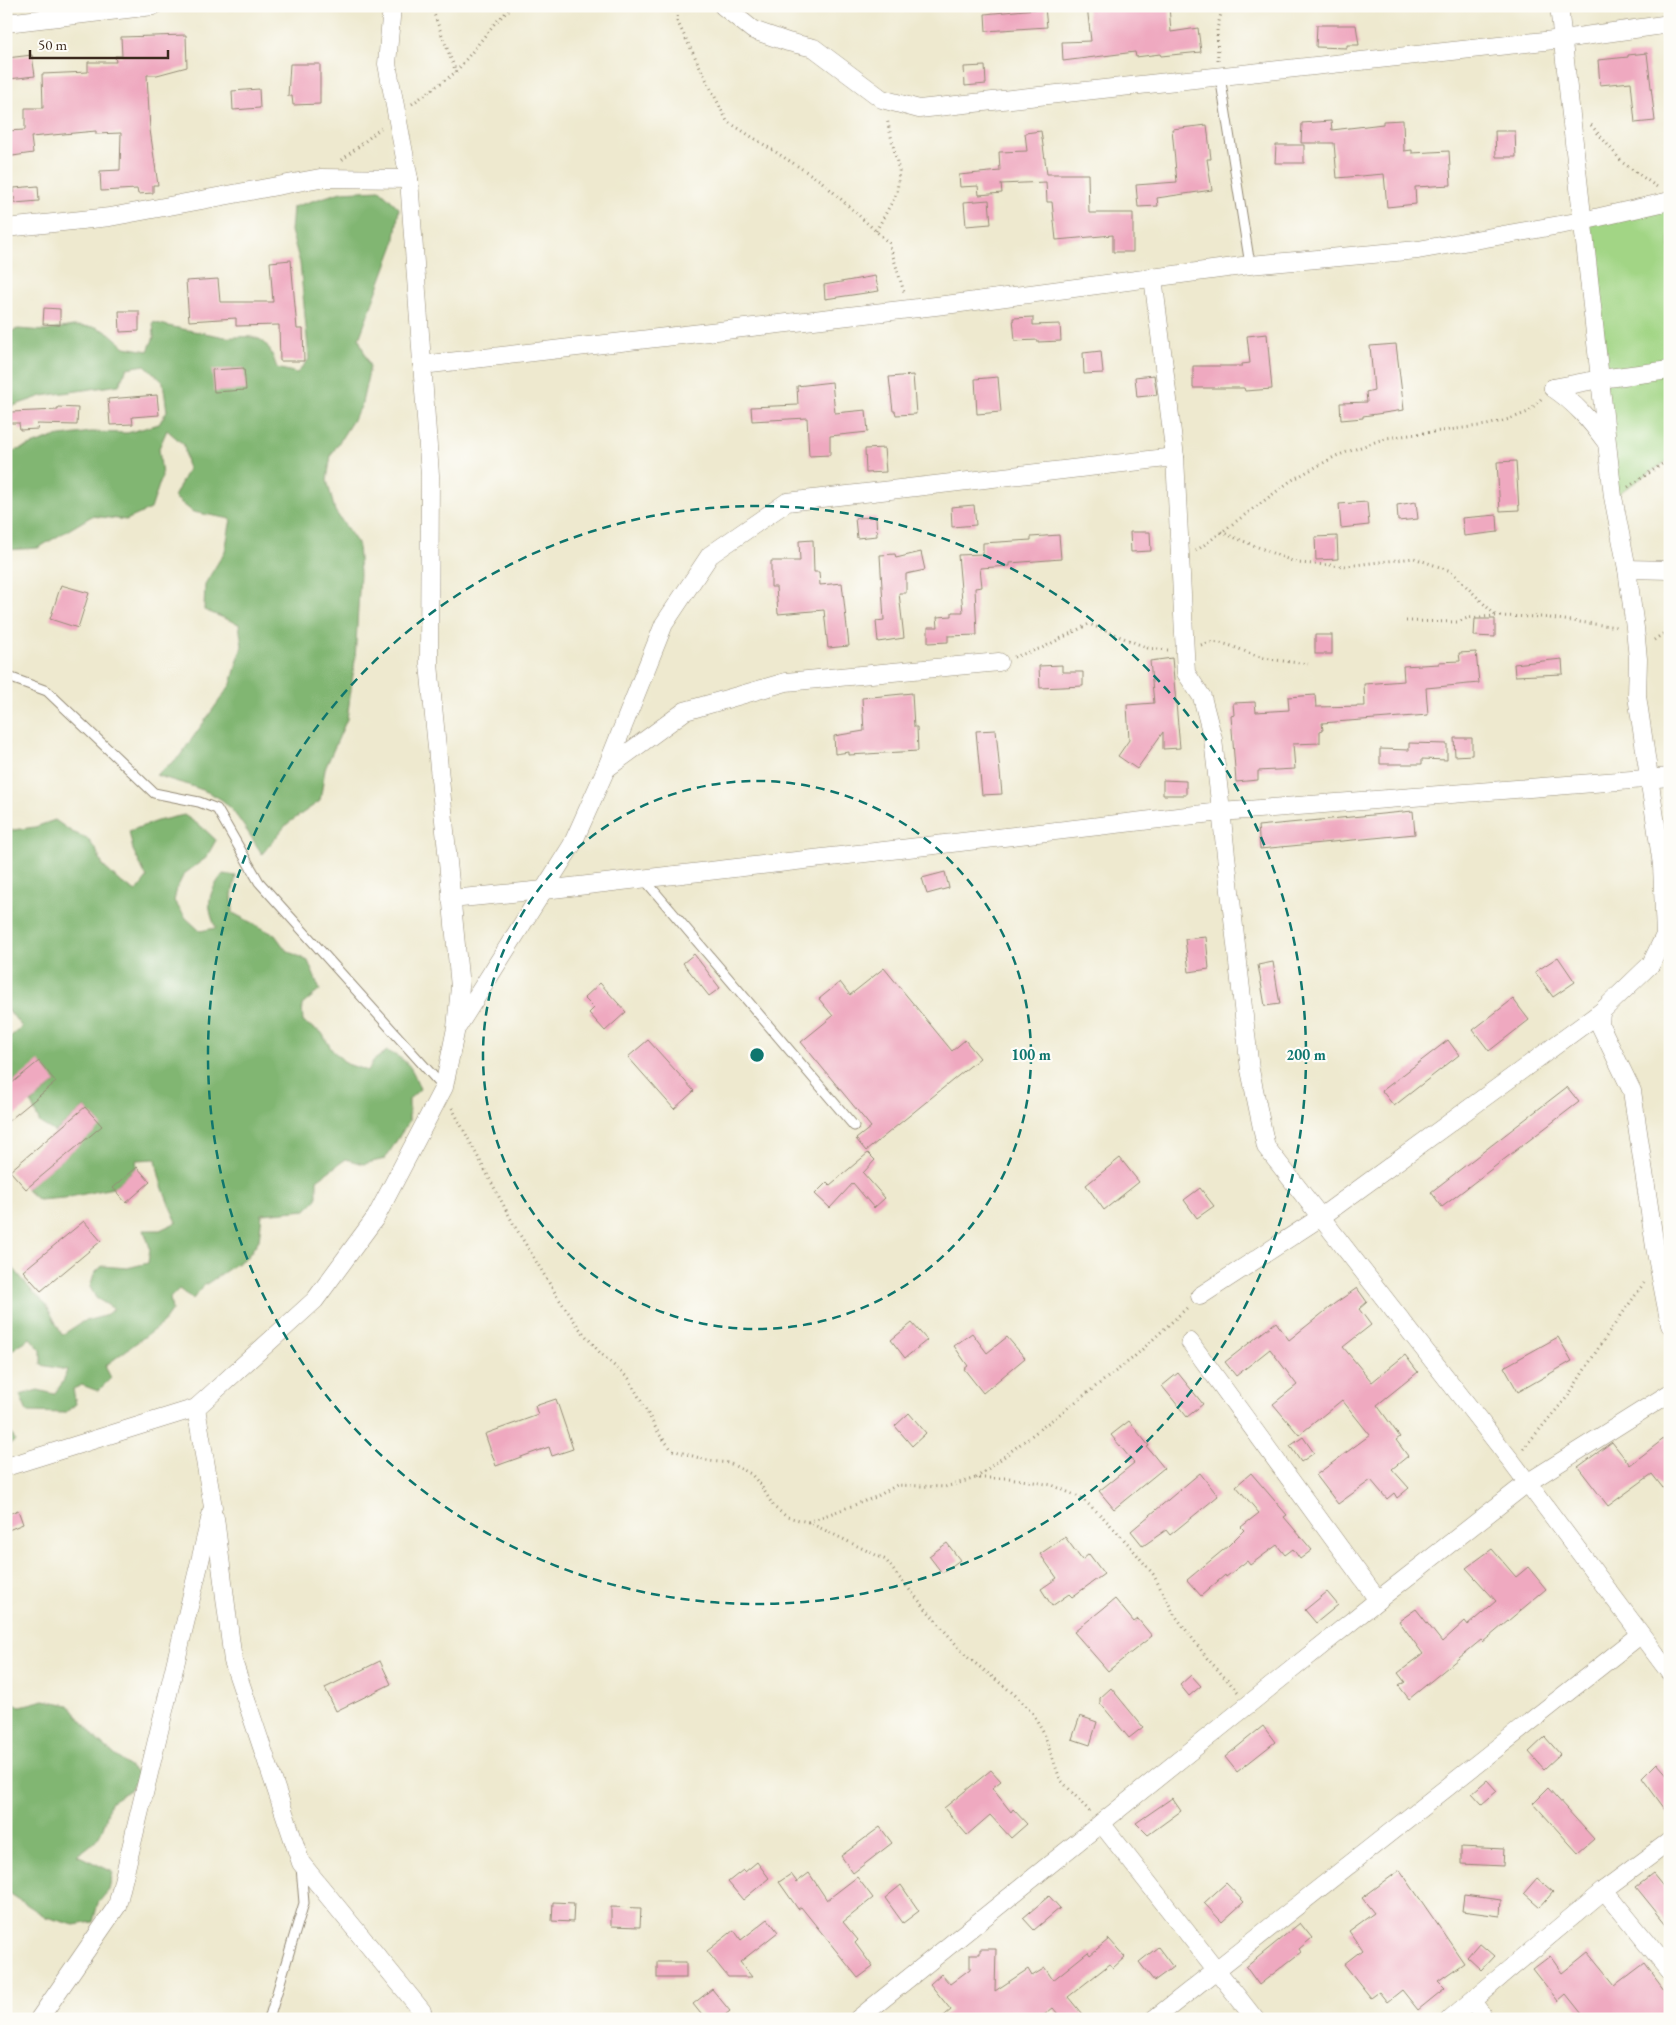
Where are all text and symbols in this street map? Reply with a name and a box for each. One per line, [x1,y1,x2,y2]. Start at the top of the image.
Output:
scale bar [30,28,168,60]
text: 50 m [38,35,67,54]
text: 100 m [1011,1045,1051,1064]
text: 200 m [1286,1045,1326,1064]
centre of rings [748,1046,766,1064]

